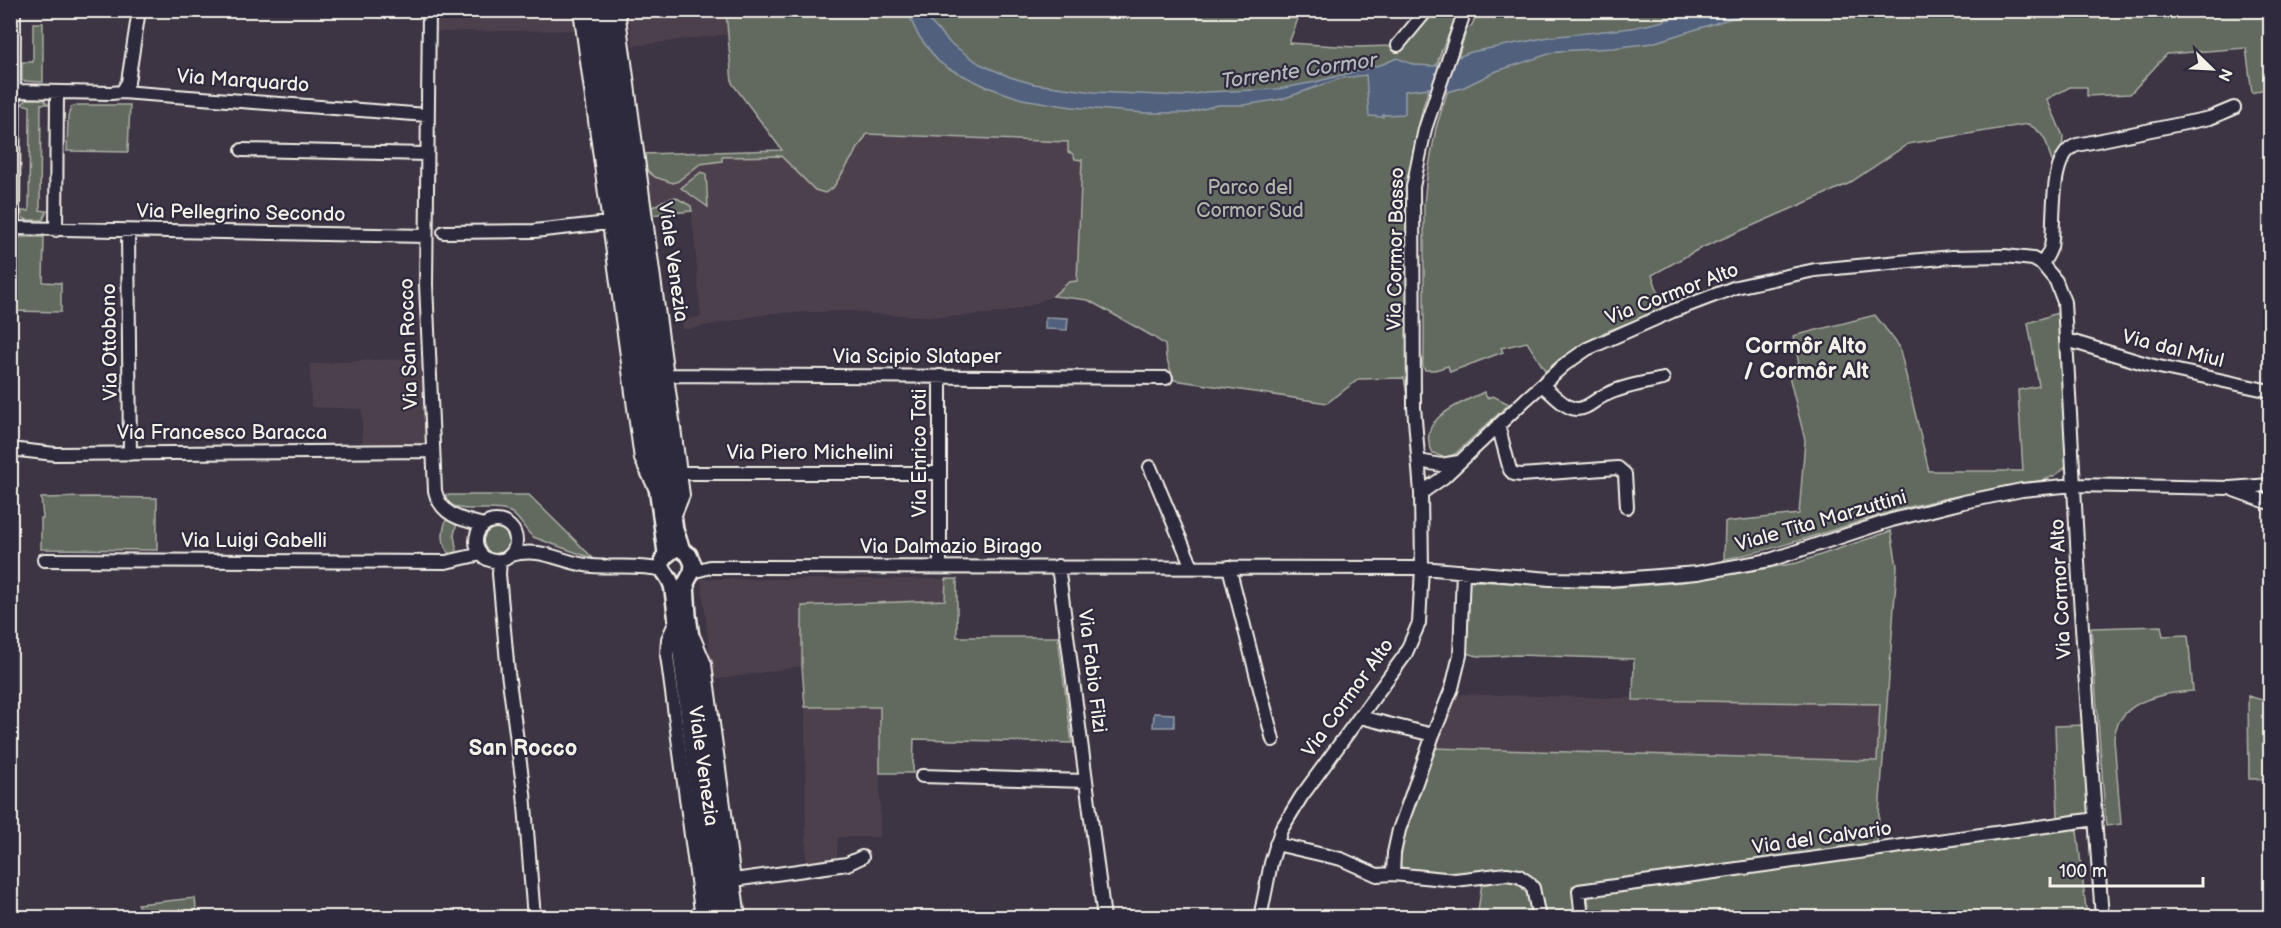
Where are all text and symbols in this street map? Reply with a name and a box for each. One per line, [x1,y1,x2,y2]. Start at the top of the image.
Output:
north arrow [2182,39,2242,99]
water label: Torrente Cormor [1219,47,1380,94]
street label: Via Marquardo [176,64,310,98]
text: N [2213,65,2235,84]
street label: Via Cormor Basso [1383,167,1409,331]
park label: Parco del Cormor Sud [1196,176,1304,223]
street label: Via Pellegrino Secondo [136,199,346,227]
street label: Viale Venezia [653,201,693,323]
street label: Via Cormor Alto [1602,258,1742,330]
street label: Via San Rocco [395,278,423,410]
street label: Via Ottobono [97,283,123,401]
street label: Via dal Miul [2120,325,2226,373]
district label: Cormôr Alto / Cormôr Alt [1743,333,1870,385]
street label: Via Scipio Slataper [833,345,1002,369]
street label: Via Enrico Toti [908,389,932,517]
street label: Via Francesco Baracca [117,421,327,445]
street label: Via Piero Michelini [726,441,894,465]
street label: Viale Tita Marzuttini [1732,485,1910,557]
street label: Via Cormor Alto [2045,518,2077,660]
street label: Via Luigi Gabelli [181,529,327,553]
street label: Via Dalmazio Birago [860,535,1042,559]
street label: Via Fabio Filzi [1073,608,1111,734]
street label: Via Cormor Alto [1297,634,1399,762]
street label: Viale Venezia [683,705,723,827]
district label: San Rocco [469,735,577,762]
street label: Via del Calvario [1751,816,1893,860]
scale bar [2050,850,2203,888]
text: 100 m [2059,861,2107,882]

